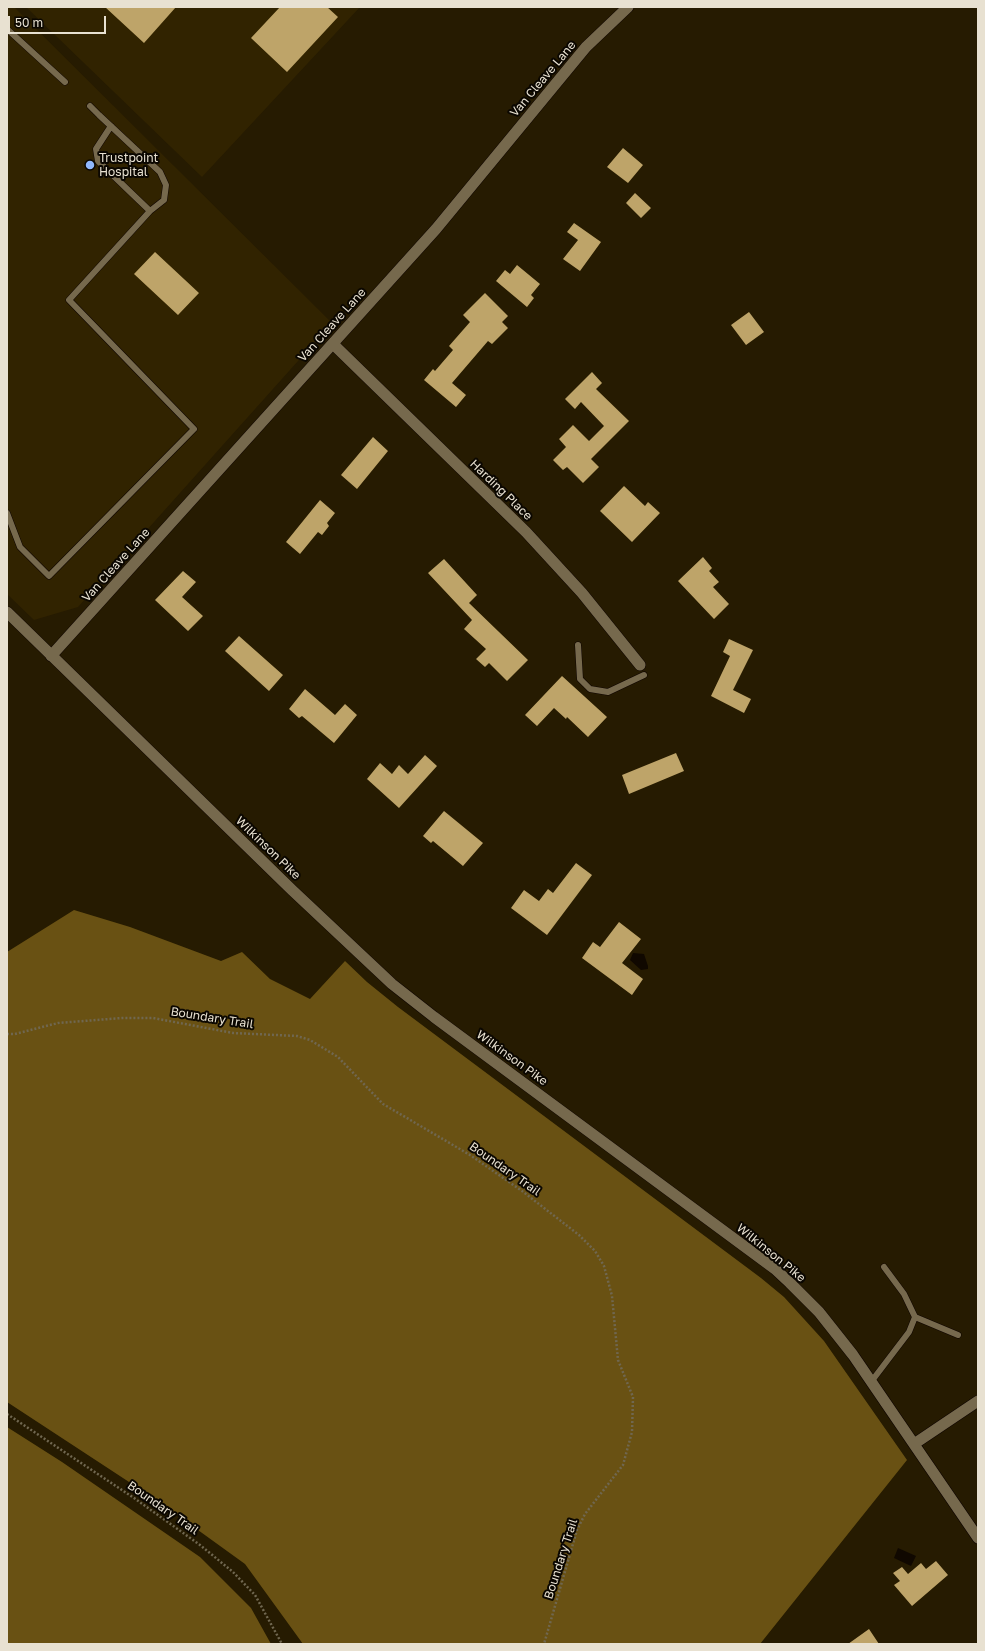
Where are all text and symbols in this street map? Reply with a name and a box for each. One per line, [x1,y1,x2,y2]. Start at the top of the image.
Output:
scale bar [10,8,108,34]
text: 50 m [15,15,43,30]
street label: Van Cleave Lane [507,38,579,120]
place label: Trustpoint Hospital [99,151,158,179]
marker: Trustpoint Hospital [84,159,96,171]
street label: Van Cleave Lane [295,285,369,365]
street label: Harding Place [467,457,535,523]
street label: Van Cleave Lane [79,525,153,605]
street label: Wilkinson Pike [233,813,303,883]
street label: Boundary Trail [170,1004,254,1032]
street label: Wilkinson Pike [474,1027,550,1089]
street label: Boundary Trail [467,1139,543,1199]
street label: Wilkinson Pike [734,1221,808,1285]
street label: Boundary Trail [125,1478,201,1538]
street label: Boundary Trail [541,1517,581,1601]

